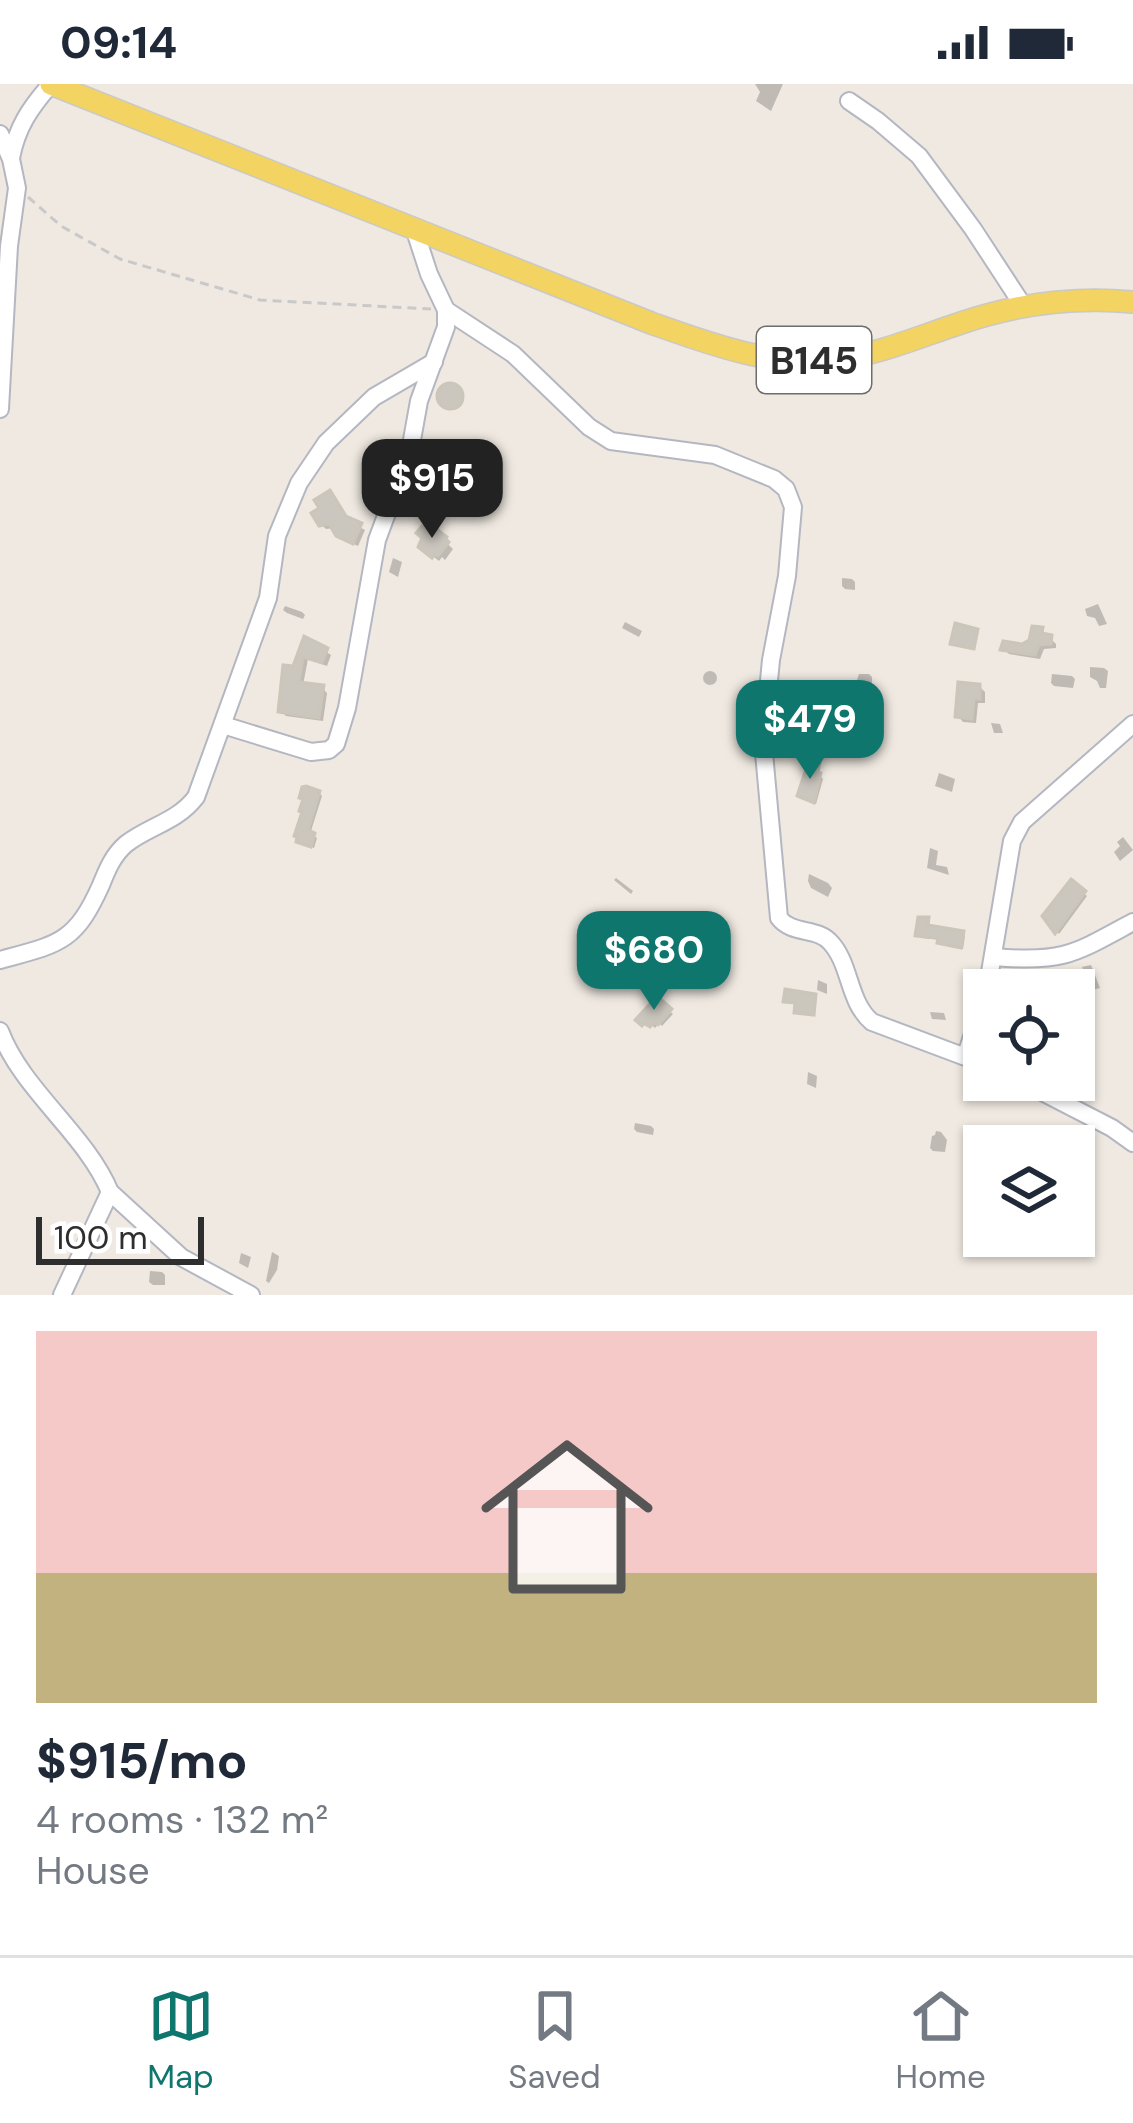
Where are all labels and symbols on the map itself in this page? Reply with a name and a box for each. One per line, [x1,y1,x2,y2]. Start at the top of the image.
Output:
road number: B145 [757,327,871,393]
pin: $915 [361,439,503,541]
pin: $479 [739,680,881,782]
pin: $680 [583,911,725,1013]
scale bar [36,1211,204,1264]

